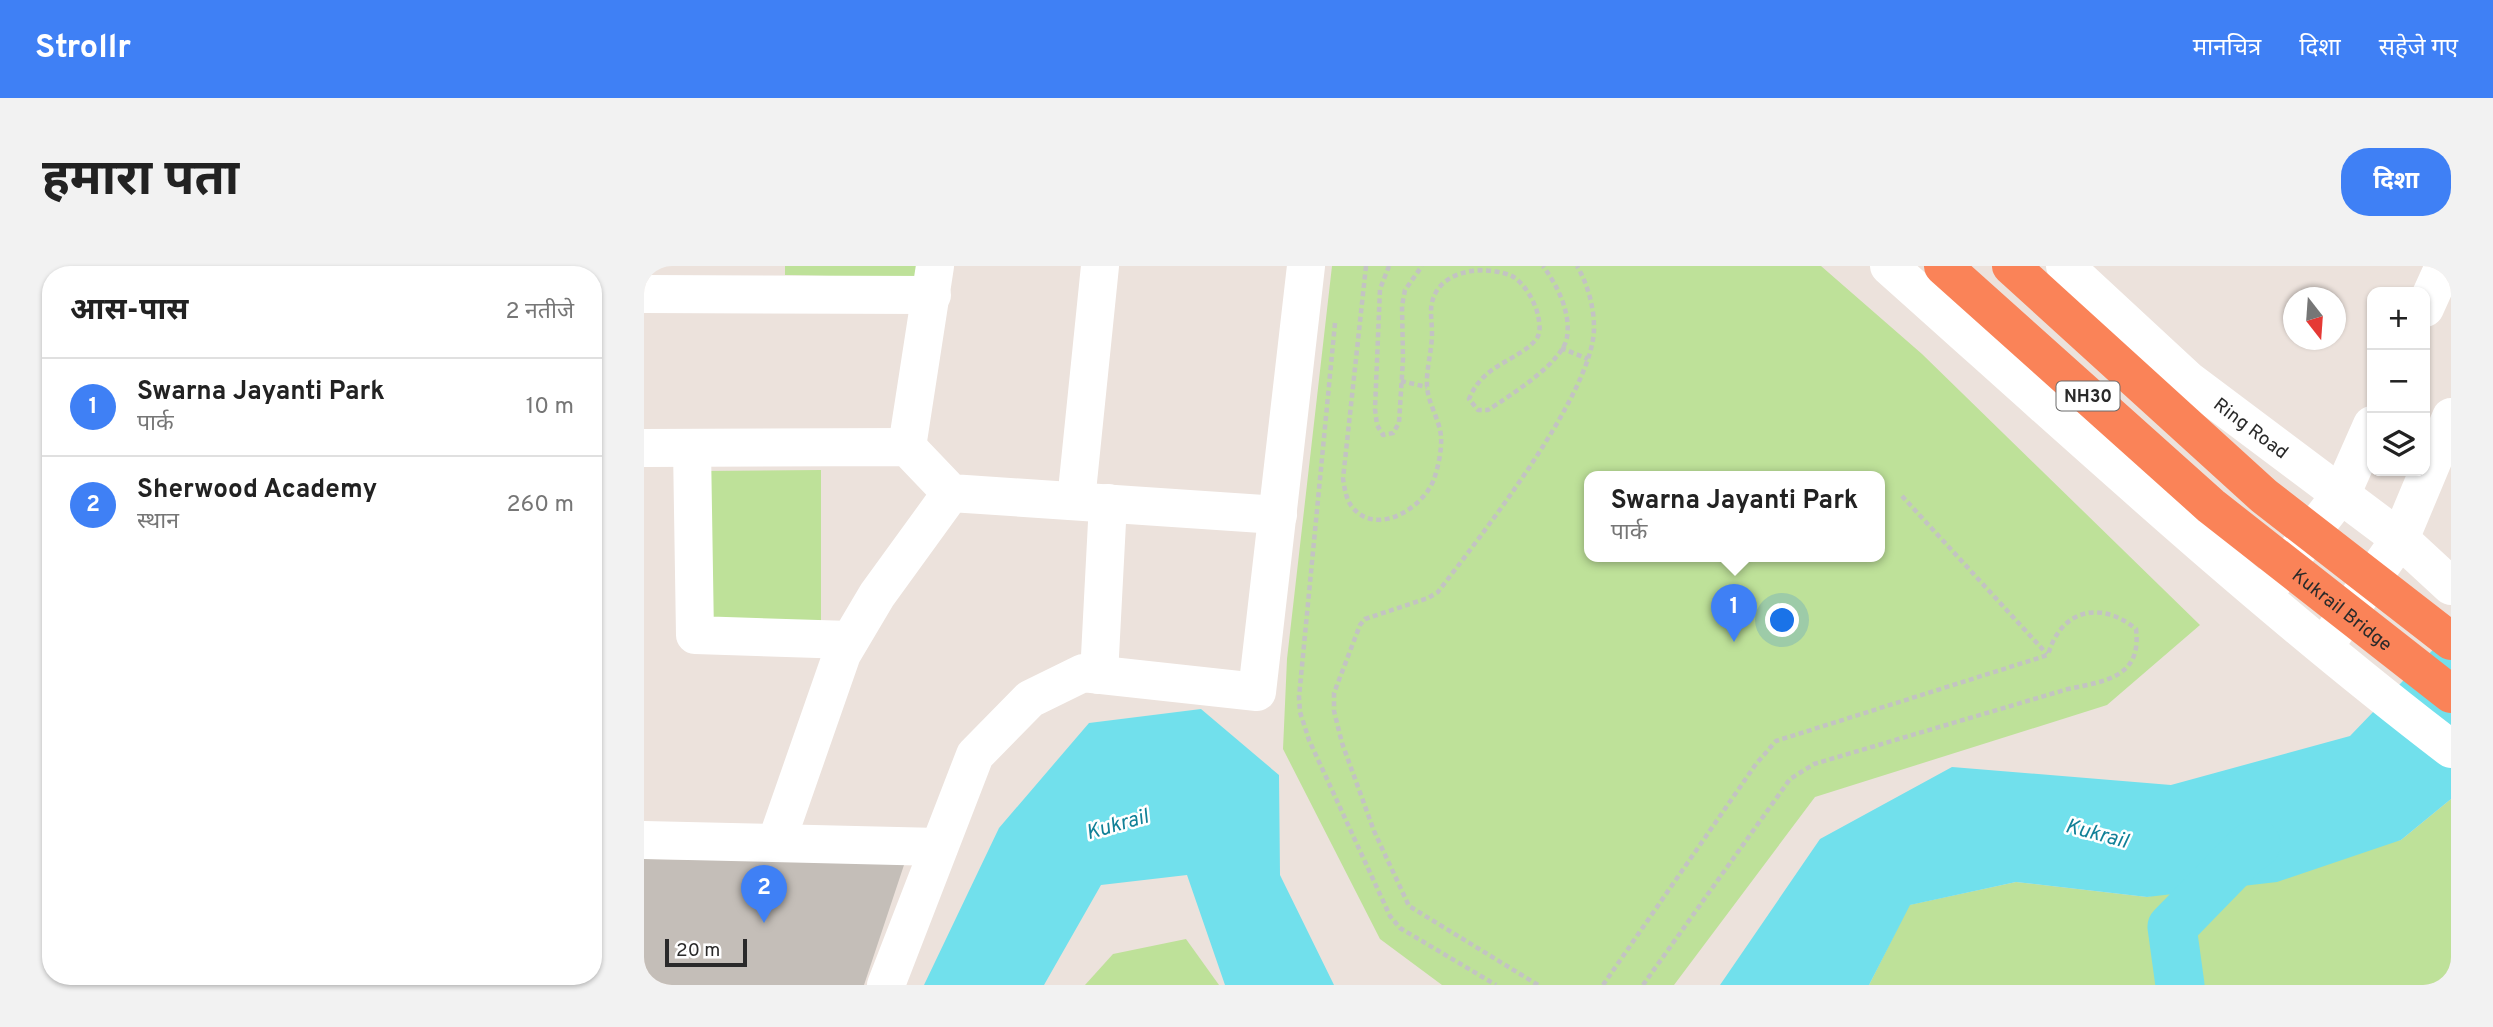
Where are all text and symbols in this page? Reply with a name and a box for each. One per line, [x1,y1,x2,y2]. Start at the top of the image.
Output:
text: Strollr [35,28,131,70]
text: मानचित्र [2193,34,2261,64]
text: दिशा [2299,34,2341,64]
text: सहेजे गए [2379,34,2458,64]
button: दिशा [2341,148,2451,216]
text: हमारा पता [42,151,239,213]
north arrow [2283,287,2346,350]
map controls [2367,287,2430,476]
button: + [2367,287,2430,350]
text: आस-पास [70,293,188,330]
text: 2 नतीजे [506,298,574,327]
button: − [2367,350,2430,413]
text: Swarna Jayanti Park [137,376,385,409]
road number: NH30 [2056,382,2120,411]
text: 1 [88,393,98,422]
text: 10 m [526,393,574,422]
street label: Ring Road [2208,393,2292,465]
text: पार्क [137,410,174,439]
button: layers [2367,413,2430,476]
popup [1584,471,1885,562]
text: Sherwood Academy [137,474,377,507]
text: Swarna Jayanti Park [1611,485,1858,518]
text: 2 [86,491,100,520]
text: 260 m [507,491,574,520]
text: स्थान [137,508,179,537]
text: पार्क [1611,519,1647,548]
street label: Kukrail Bridge [2286,564,2396,657]
pin: 1 [1711,584,1757,642]
your location [1765,603,1799,637]
water label: Kukrail [1083,803,1153,847]
water label: Kukrail [2062,813,2133,856]
pin: 2 [741,865,787,923]
scale bar [665,936,747,968]
text: 20 m [676,939,720,963]

